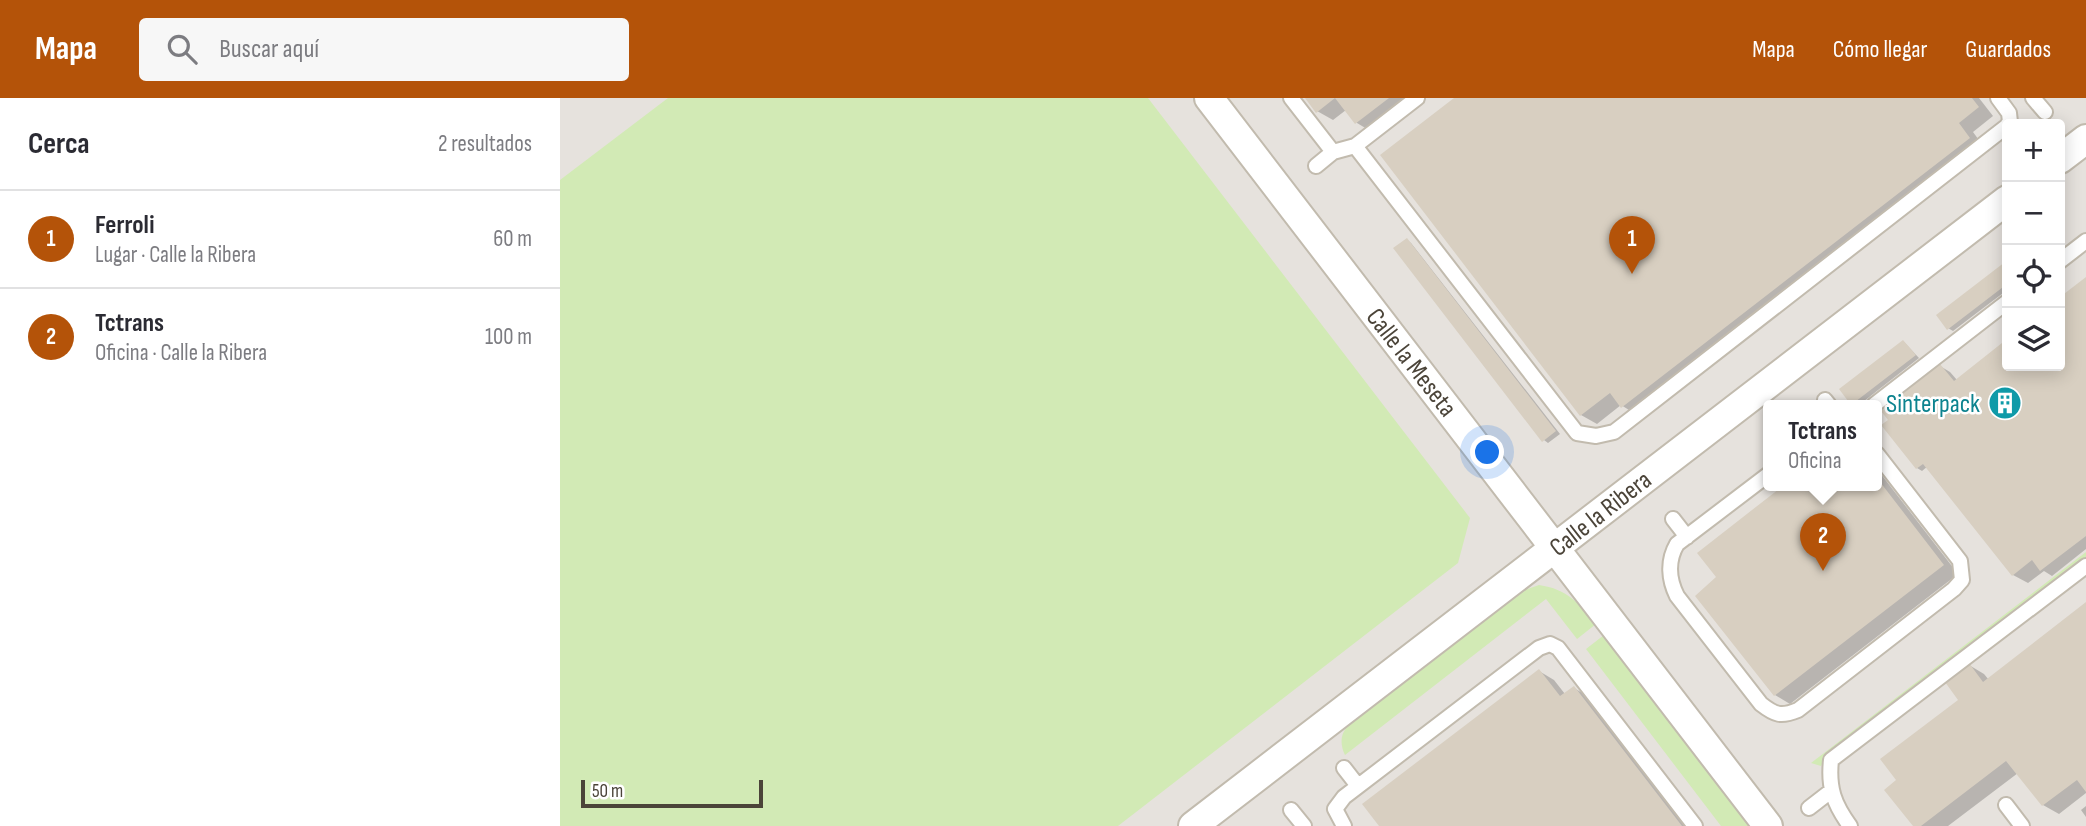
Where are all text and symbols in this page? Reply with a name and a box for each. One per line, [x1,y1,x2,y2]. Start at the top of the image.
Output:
search box [139,18,629,81]
text: Mapa [35,29,97,69]
icon: search [163,30,201,68]
text: Buscar aquí [219,34,319,65]
text: Mapa [1752,35,1795,64]
text: Cómo llegar [1833,35,1927,64]
text: Guardados [1965,35,2051,64]
map controls [2002,119,2065,371]
button: + [2002,119,2065,182]
text: Cerca [28,126,90,162]
text: 2 resultados [438,130,532,158]
button: − [2002,182,2065,245]
text: Ferroli [95,210,154,241]
pin: 1 [1609,216,1655,274]
text: 1 [46,225,56,253]
text: 60 m [493,225,532,253]
text: Lugar · Calle la Ribera [95,241,256,269]
button: locate [2002,245,2065,308]
street label: Calle la Meseta [1359,303,1463,423]
text: Tctrans [95,308,164,339]
button: layers [2002,308,2065,371]
text: 2 [46,323,56,351]
text: 100 m [485,323,532,351]
text: Oficina · Calle la Ribera [95,339,267,367]
building icon: Sinterpack [1986,384,2024,422]
place label: Sinterpack [1886,389,1980,420]
popup [1763,400,1882,491]
text: Tctrans [1788,416,1857,447]
your location [1470,435,1504,469]
text: Oficina [1788,447,1842,475]
street label: Calle la Ribera [1544,465,1658,564]
pin: 2 [1800,513,1846,571]
scale bar [581,777,763,809]
text: 50 m [592,780,623,803]

